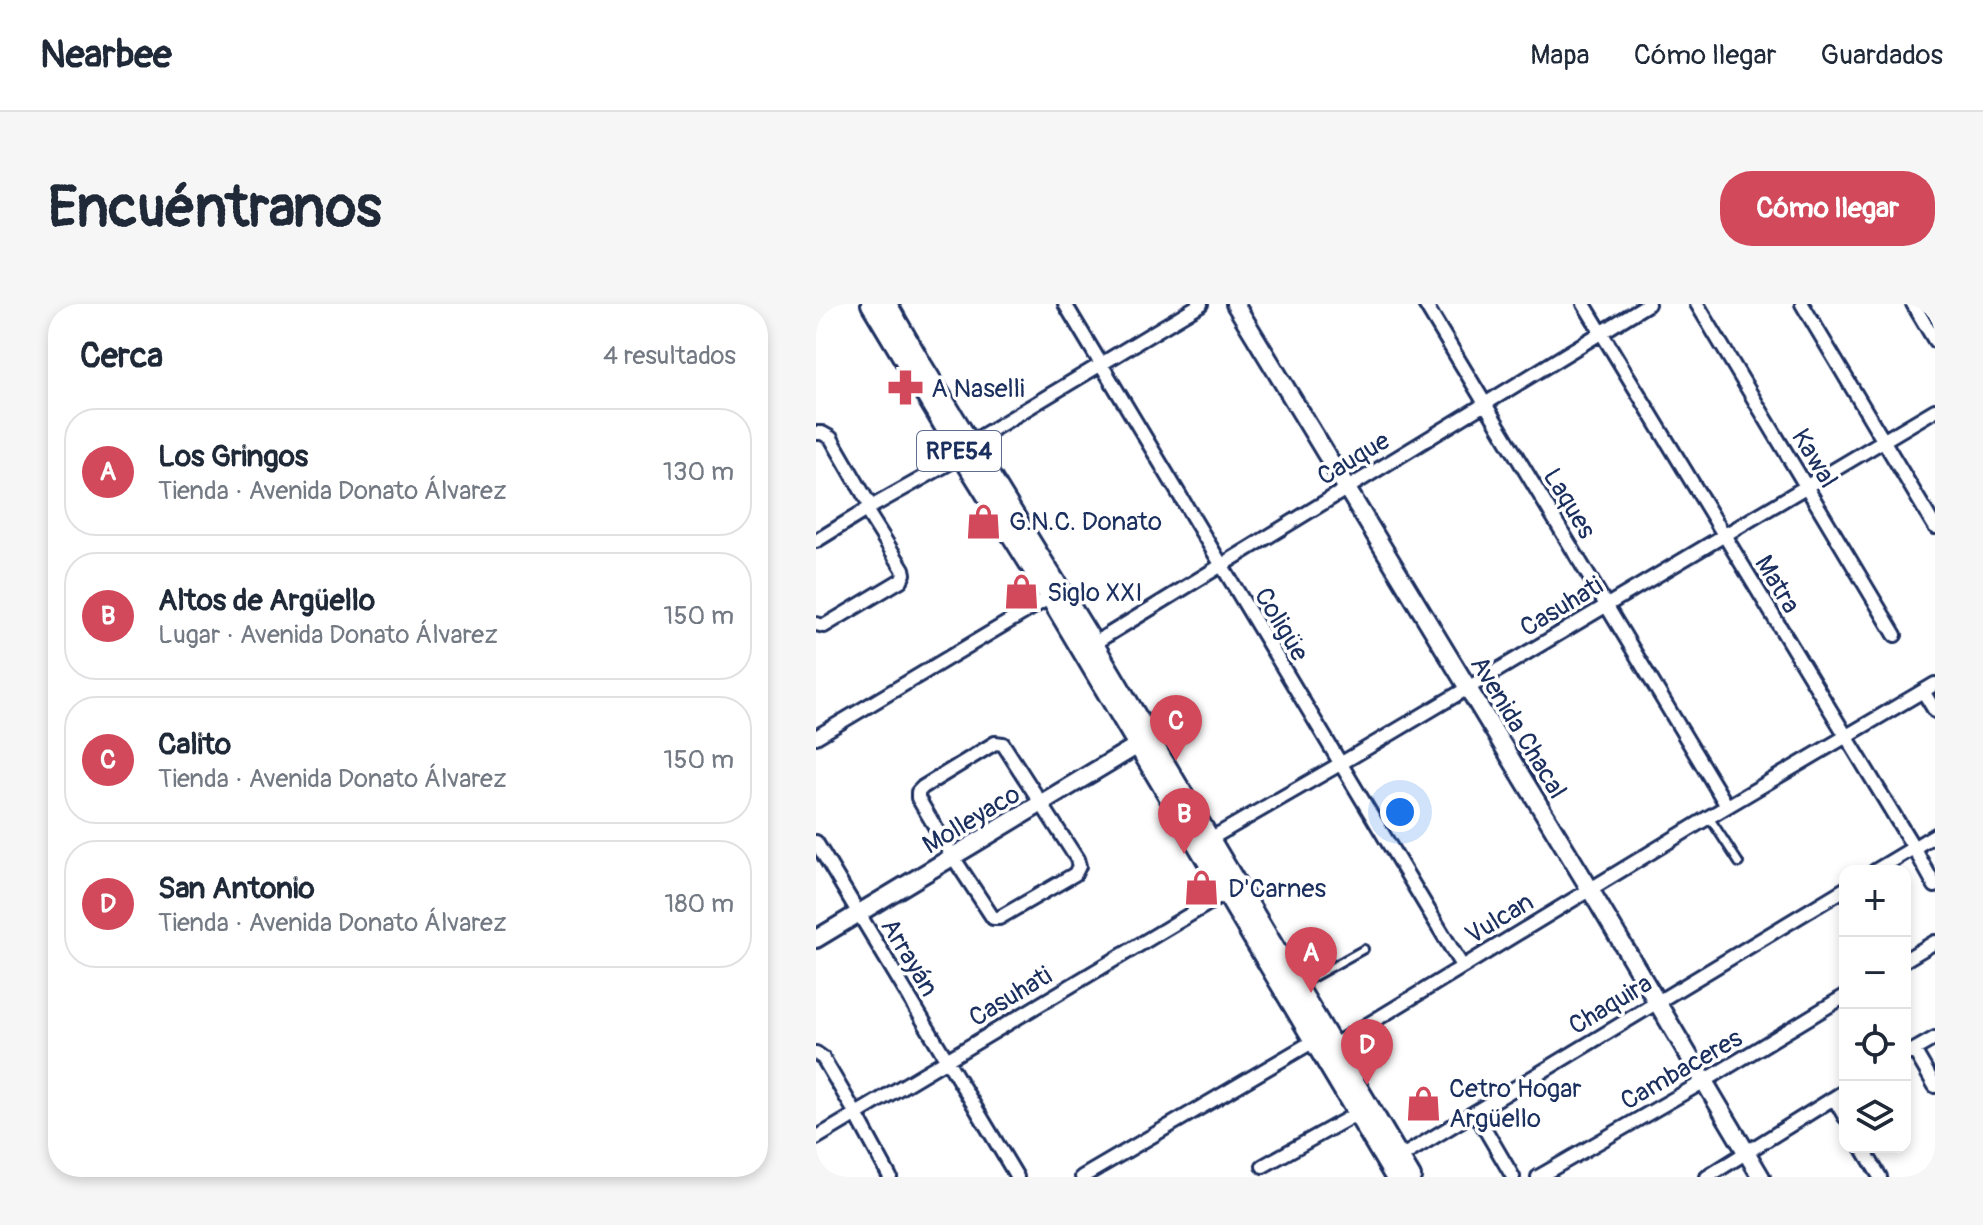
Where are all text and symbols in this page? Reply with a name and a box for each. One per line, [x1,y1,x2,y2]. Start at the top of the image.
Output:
text: Nearbee [40,31,172,79]
text: Mapa [1530,38,1590,73]
text: Cómo llegar [1634,38,1776,73]
text: Guardados [1820,38,1943,73]
button: Cómo llegar [1720,171,1935,246]
text: Encuéntranos [48,174,381,243]
text: Cerca [80,335,163,378]
text: 4 resultados [603,340,736,372]
pharmacy icon: A Naselli [886,369,924,407]
place label: A Naselli [931,373,1025,405]
street label: Kawal [1784,423,1844,494]
street label: Cauque [1312,425,1396,493]
road number: RPE54 [917,431,1001,471]
text: Los Gringos [158,438,308,475]
text: A [100,456,116,488]
text: 130 m [663,456,734,488]
street label: Laques [1536,463,1603,545]
text: Tienda · Avenida Donato Álvarez [158,475,506,507]
shop icon: G.N.C. Donato [964,502,1002,540]
place label: G.N.C. Donato [1009,506,1162,538]
street label: Matra [1747,550,1807,619]
street label: Casuhati [1514,570,1609,644]
shop icon: Siglo XXI [1002,573,1040,611]
place label: Siglo XXI [1047,577,1142,609]
text: Altos de Argüello [158,582,375,619]
street label: Coligüe [1247,582,1316,667]
text: B [101,600,115,632]
text: 150 m [663,600,734,632]
text: Lugar · Avenida Donato Álvarez [158,619,498,651]
street label: Avenida Chacal [1463,650,1573,805]
pin: C [1150,695,1202,761]
text: Calito [158,726,231,763]
text: C [100,744,116,776]
text: 150 m [663,744,734,776]
text: Tienda · Avenida Donato Álvarez [158,763,506,795]
street label: Molleyaco [917,778,1026,861]
pin: B [1158,788,1210,854]
your location [1380,792,1420,832]
map controls [1839,865,1911,1153]
button: + [1839,865,1911,937]
shop icon: D'Carnes [1183,869,1221,907]
text: San Antonio [158,870,315,907]
place label: D'Carnes [1228,873,1326,905]
street label: Vulcan [1460,886,1540,952]
text: D [100,888,116,920]
text: 180 m [664,888,734,920]
text: Tienda · Avenida Donato Álvarez [158,907,506,939]
street label: Arrayán [873,913,945,1002]
pin: A [1285,927,1337,993]
button: − [1839,937,1911,1009]
street label: Casuhati [963,960,1058,1034]
street label: Chaquira [1563,968,1658,1042]
button: locate [1839,1009,1911,1081]
pin: D [1341,1019,1393,1085]
street label: Cambaceres [1615,1022,1748,1118]
place label: Cetro Hogar Argüello [1449,1073,1582,1135]
button: layers [1839,1081,1911,1153]
shop icon: Cetro Hogar Argüello [1404,1084,1442,1122]

